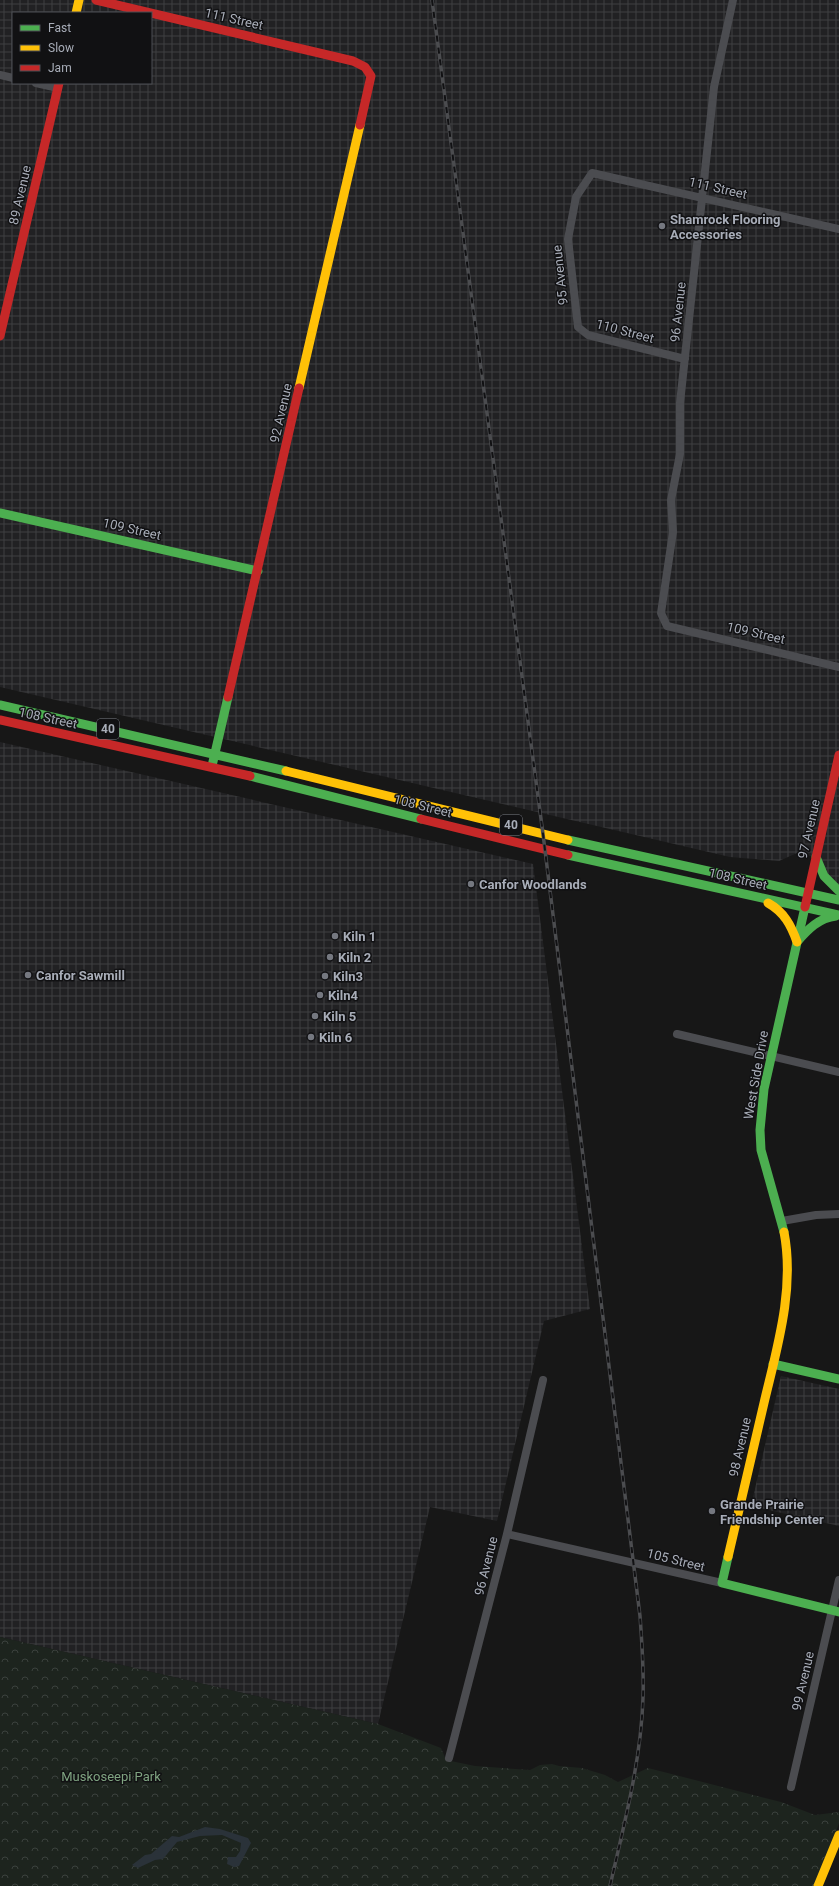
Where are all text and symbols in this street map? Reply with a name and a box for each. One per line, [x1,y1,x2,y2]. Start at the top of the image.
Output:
street label: 111 Street [203,5,265,33]
legend [12,12,152,84]
text: Fast [48,21,71,35]
text: Slow [48,41,74,55]
text: Jam [48,61,72,75]
street label: 89 Avenue [6,164,34,226]
street label: 111 Street [687,174,749,202]
place label: Shamrock Flooring Accessories [670,212,781,242]
marker: Shamrock Flooring Accessories [657,221,667,231]
street label: 95 Avenue [549,244,571,306]
street label: 96 Avenue [667,281,689,343]
street label: 110 Street [594,316,656,346]
street label: 92 Avenue [267,382,295,444]
street label: 109 Street [101,515,163,543]
street label: 109 Street [725,619,787,647]
street label: 108 Street [17,704,79,732]
road number: 40 [97,719,119,739]
street label: 108 Street [392,792,454,820]
street label: 97 Avenue [795,798,823,860]
road number: 40 [500,815,522,835]
street label: 108 Street [707,865,769,893]
place label: Canfor Woodlands [479,877,587,892]
marker: Canfor Woodlands [466,879,476,889]
place label: Kiln 1 [343,929,376,944]
marker: Kiln 1 [330,931,340,941]
place label: Kiln 2 [338,950,371,965]
marker: Kiln 2 [325,952,335,962]
place label: Canfor Sawmill [36,968,125,983]
place label: Kiln3 [333,969,363,984]
marker: Canfor Sawmill [23,970,33,980]
marker: Kiln3 [320,971,330,981]
place label: Kiln4 [328,988,358,1003]
marker: Kiln4 [315,990,325,1000]
place label: Kiln 5 [323,1009,356,1024]
marker: Kiln 5 [310,1011,320,1021]
street label: West Side Drive [741,1029,771,1121]
place label: Kiln 6 [319,1030,353,1045]
marker: Kiln 6 [306,1032,316,1042]
street label: 98 Avenue [726,1416,754,1478]
place label: Grande Prairie Friendship Center [720,1497,824,1527]
marker: Grande Prairie Friendship Center [707,1506,717,1516]
street label: 96 Avenue [471,1535,501,1597]
street label: 105 Street [645,1546,707,1574]
street label: 99 Avenue [789,1650,817,1712]
park label: Muskoseepi Park [61,1769,161,1784]

